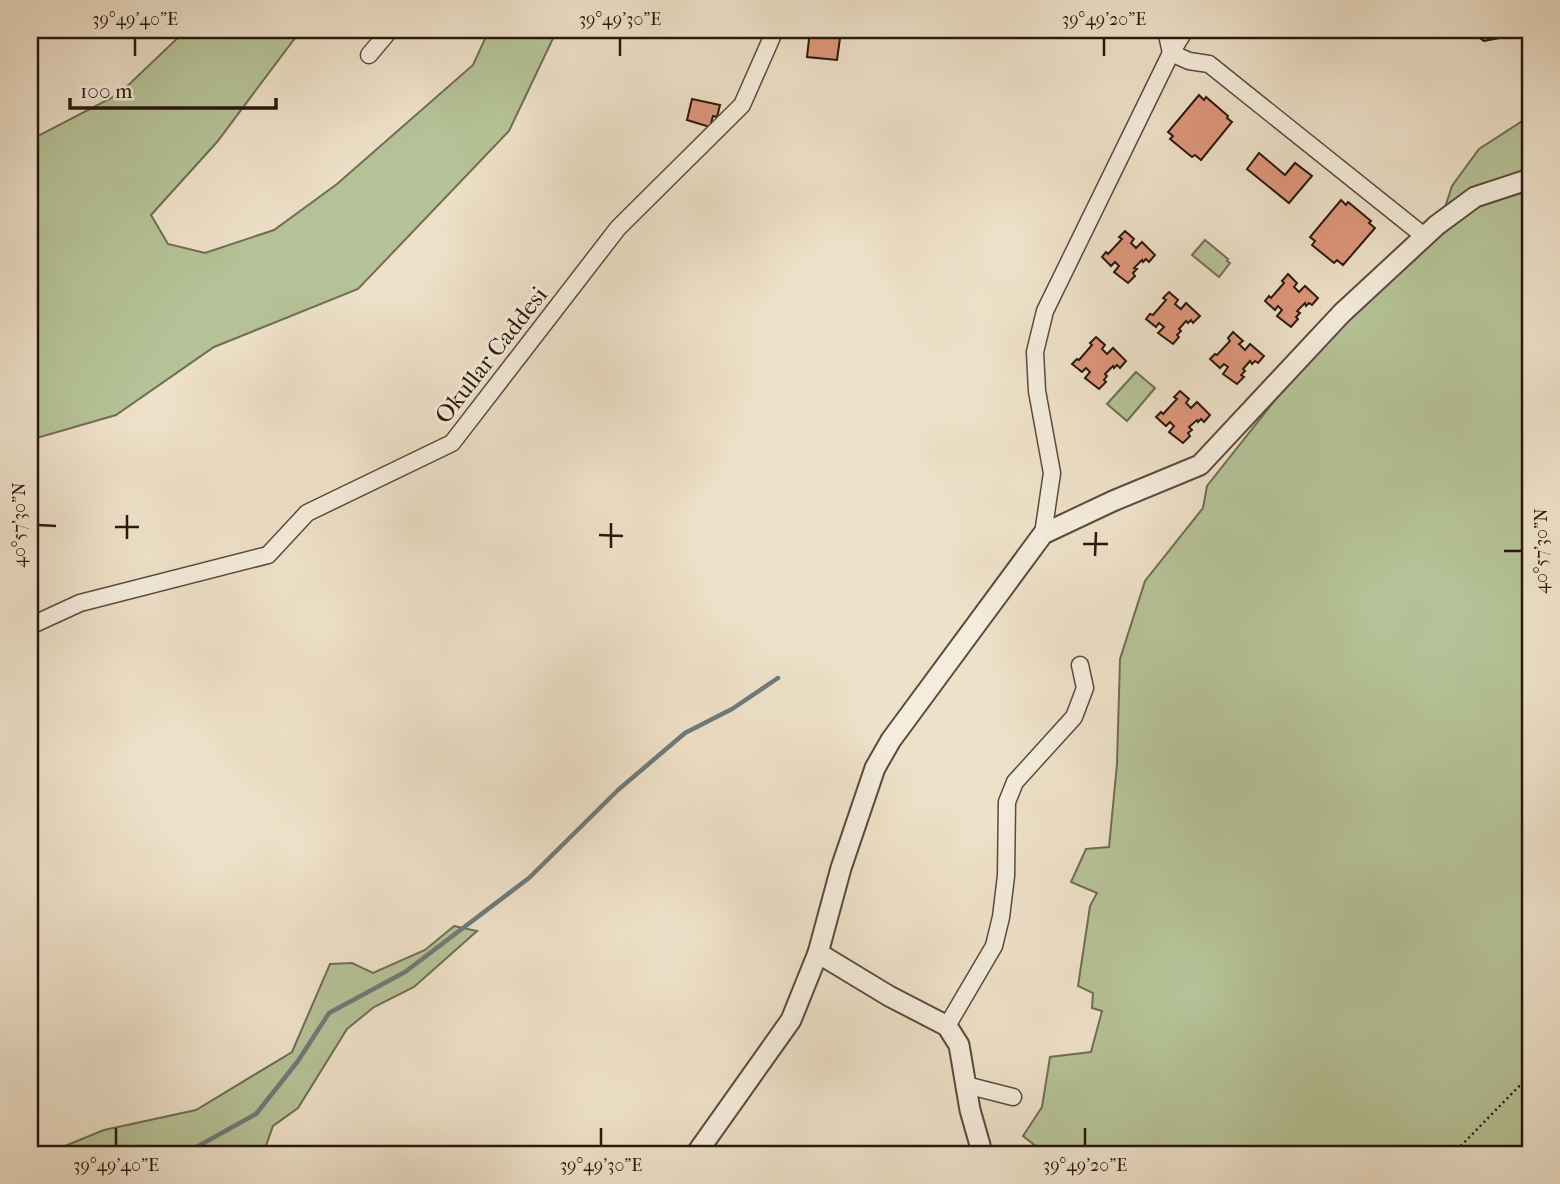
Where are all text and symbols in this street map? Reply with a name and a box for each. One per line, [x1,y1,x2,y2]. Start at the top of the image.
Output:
text: 39°49'40"E [92,9,178,30]
text: 39°49'30"E [579,9,661,30]
text: 39°49'20"E [1062,9,1146,30]
scale bar [70,66,276,110]
text: 100 m [80,79,133,103]
street label: Okullar Caddesi [429,281,553,429]
text: 40°57'30"N [9,482,30,568]
text: 40°57'30"N [1531,508,1552,594]
text: 39°49'40"E [73,1155,159,1176]
text: 39°49'30"E [560,1155,642,1176]
text: 39°49'20"E [1043,1155,1127,1176]

